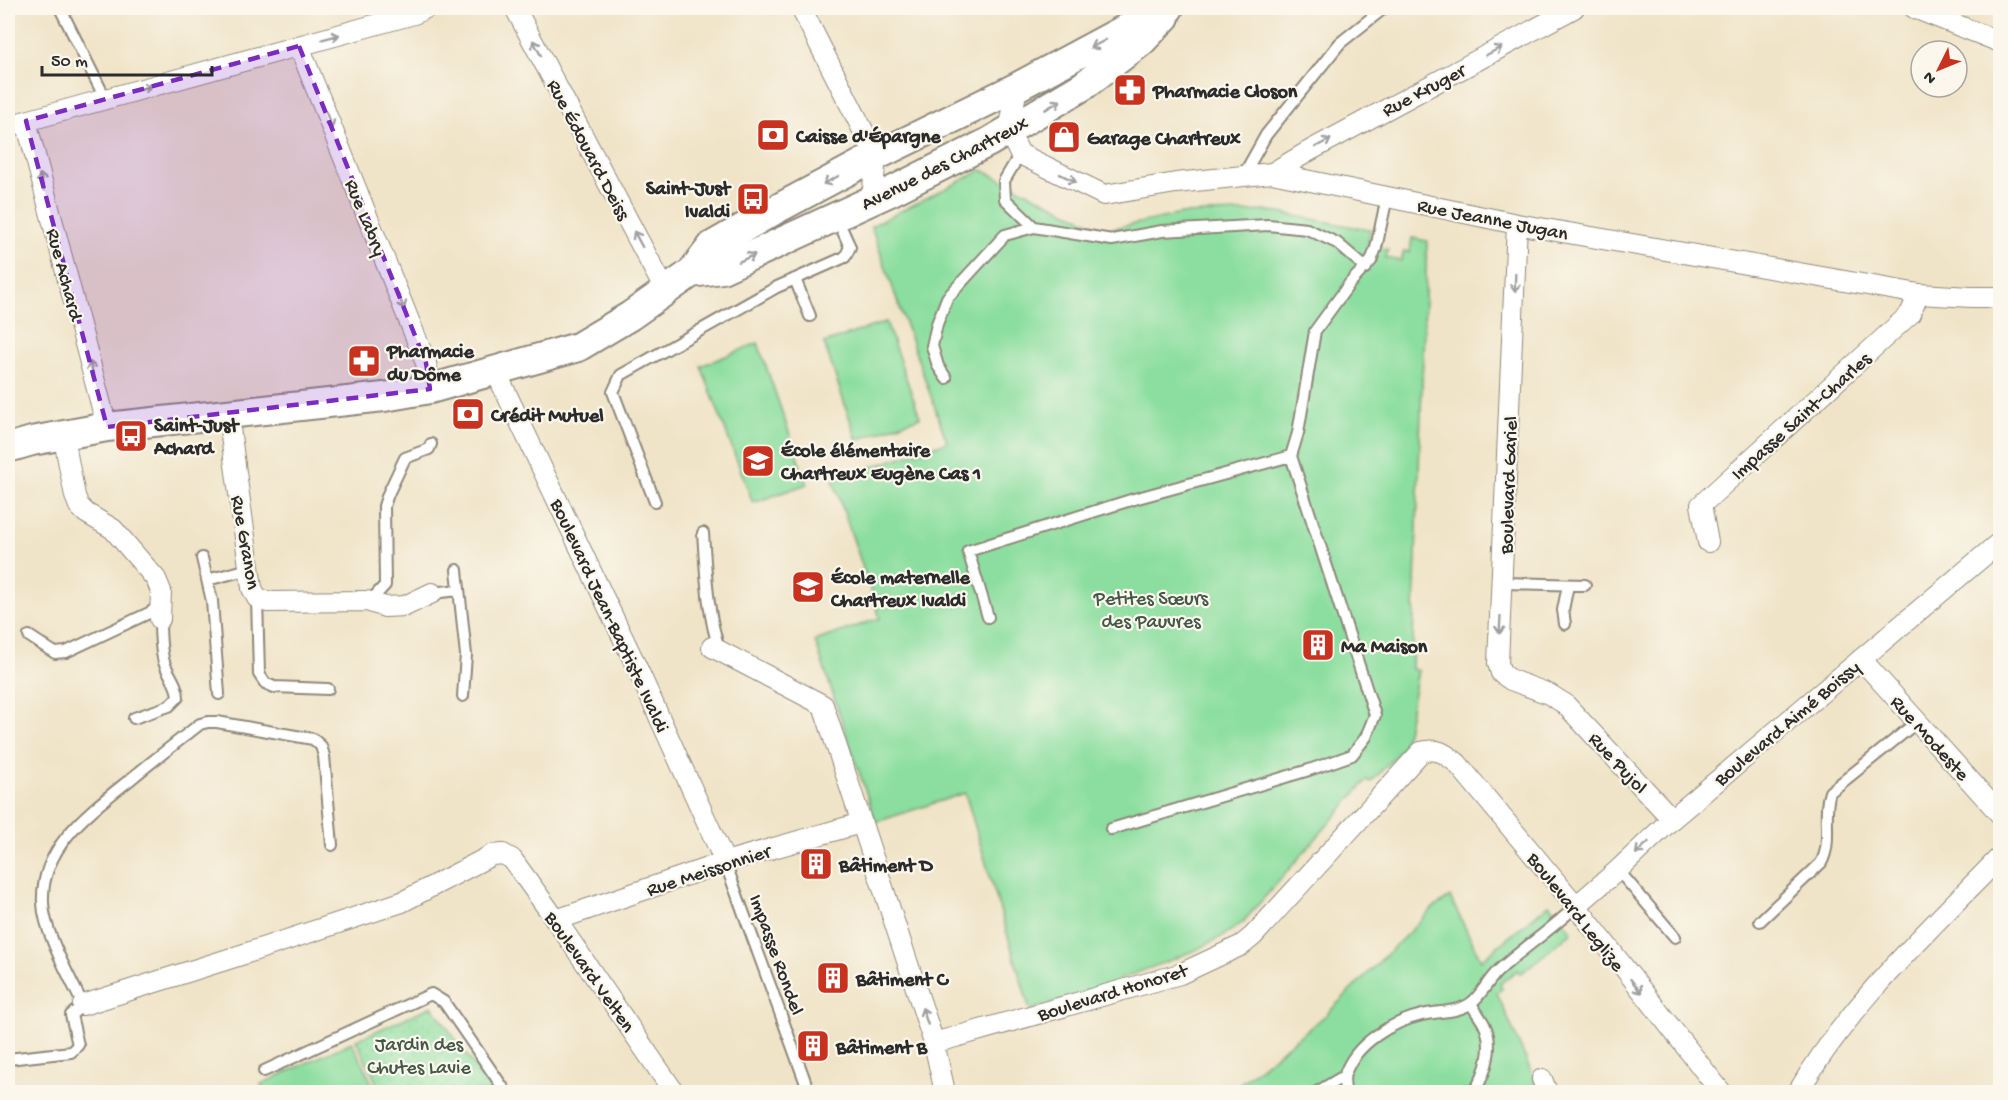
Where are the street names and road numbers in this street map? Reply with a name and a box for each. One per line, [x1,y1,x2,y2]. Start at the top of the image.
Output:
street label: Rue Kruger [1379,60,1472,124]
street label: Rue Édouard Deiss [540,76,635,225]
street label: Avenue des Chartreux [858,113,1033,217]
street label: Rue Labry [338,177,390,260]
street label: Rue Jeanne Jugan [1415,196,1570,247]
street label: Rue Achard [39,226,87,326]
street label: Impasse Saint-Charles [1728,348,1877,486]
street label: Boulevard Gariel [1497,416,1524,556]
street label: Rue Granon [224,494,263,592]
street label: Boulevard Jean-Baptiste Ivaldi [543,495,672,737]
street label: Boulevard Aimé Boissy [1710,657,1866,793]
street label: Rue Modeste [1884,692,1973,787]
street label: Rue Pujol [1582,729,1651,800]
street label: Rue Meissonnier [644,841,776,903]
street label: Boulevard Leglize [1520,848,1628,978]
street label: Impasse Rondel [742,892,807,1019]
street label: Boulevard Velten [537,907,639,1038]
street label: Boulevard Honoret [1034,960,1192,1028]

